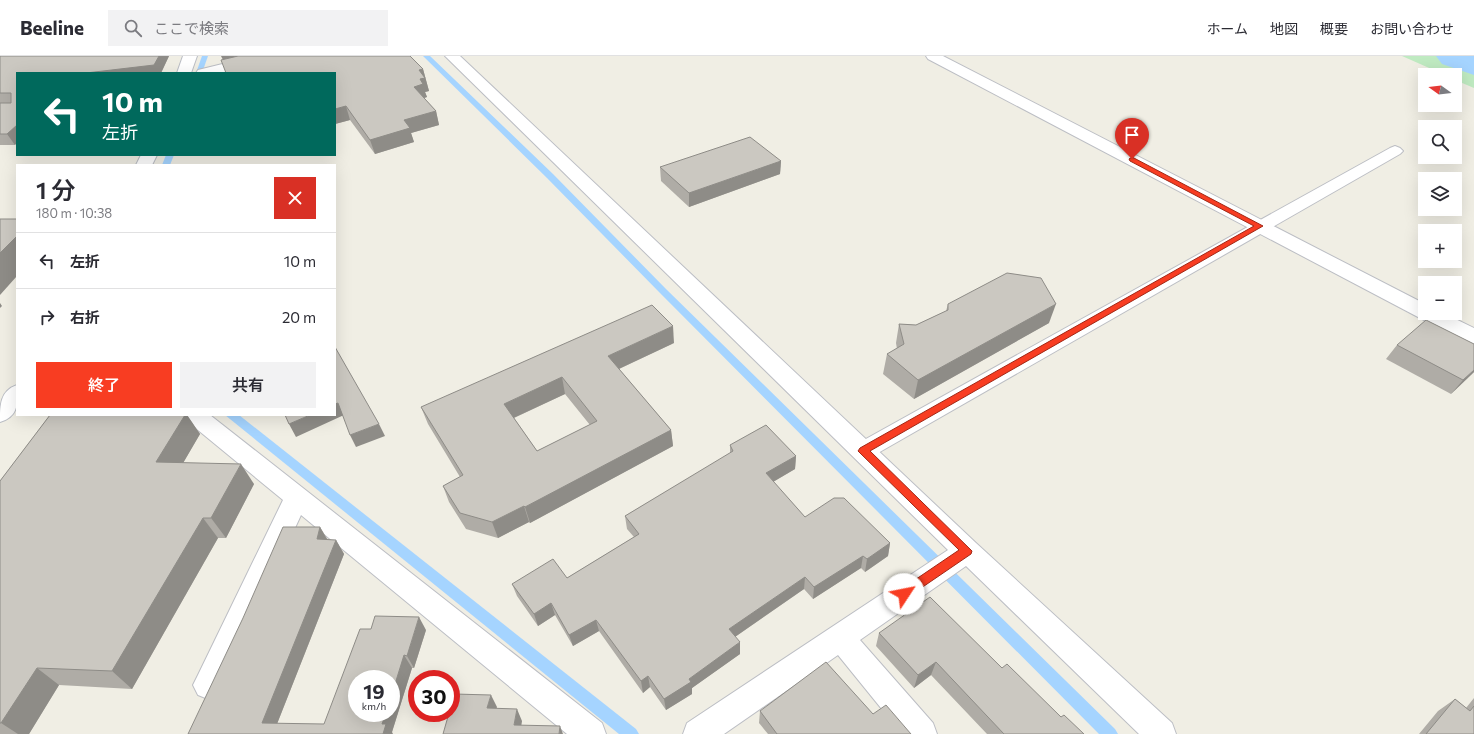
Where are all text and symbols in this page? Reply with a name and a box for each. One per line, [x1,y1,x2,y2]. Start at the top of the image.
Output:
search box [108,10,388,46]
text: Beeline [20,16,84,39]
icon: search [122,17,144,39]
text: ここで検索 [154,19,229,37]
text: ホーム [1206,20,1248,37]
text: 地図 [1270,20,1298,37]
text: 概要 [1320,20,1348,37]
text: お問い合わせ [1370,20,1454,37]
north arrow [1418,68,1462,112]
map controls [1418,68,1462,320]
text: 10 m [102,84,163,118]
icon: left [36,88,88,140]
pin [1115,118,1149,159]
button: search [1418,120,1462,164]
text: 左折 [102,121,138,143]
icon: arrive [1121,124,1143,146]
button: layers [1418,172,1462,216]
text: 1 分 [36,175,75,204]
button: close [274,177,316,219]
text: 180 m · 10:38 [36,205,112,221]
button: + [1418,224,1462,268]
icon: left [36,250,58,272]
text: 左折 [70,252,100,270]
text: 10 m [284,252,316,270]
button: − [1418,276,1462,320]
icon: right [36,306,58,328]
text: 右折 [70,308,100,326]
text: 20 m [282,308,316,326]
button: 終了 [36,362,172,408]
button: 共有 [180,362,316,408]
position arrow [883,573,925,615]
speed limit sign: 30 [408,670,460,722]
text: 19 [363,679,385,703]
text: km/h [362,700,386,712]

